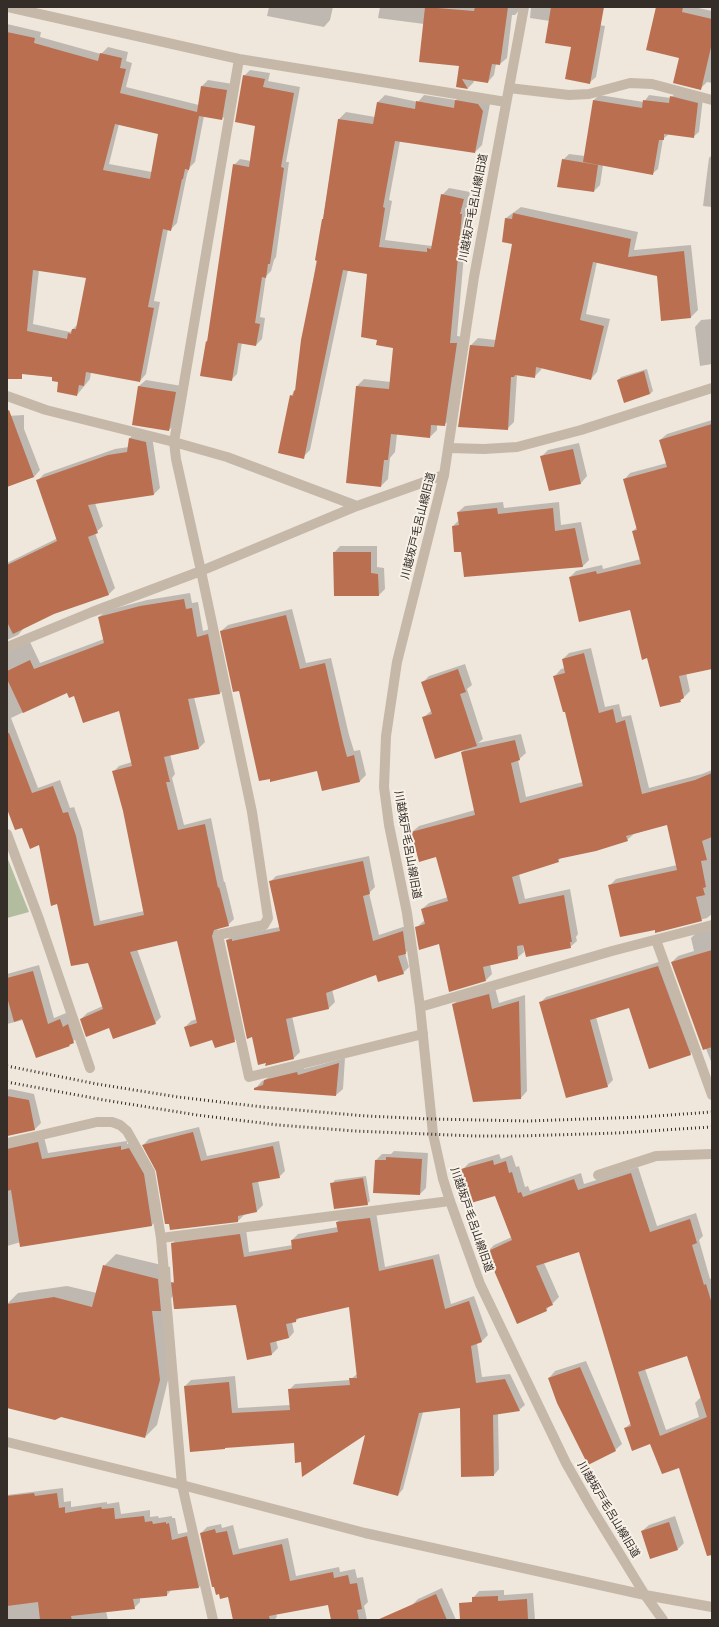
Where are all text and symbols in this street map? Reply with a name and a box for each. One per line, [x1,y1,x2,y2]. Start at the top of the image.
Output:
street label: 川越坂戸毛呂山線旧道 [457,153,491,263]
street label: 川越坂戸毛呂山線旧道 [399,471,439,581]
street label: 川越坂戸毛呂山線旧道 [391,790,423,900]
street label: 川越坂戸毛呂山線旧道 [447,1166,495,1274]
street label: 川越坂戸毛呂山線旧道 [574,1459,642,1561]

